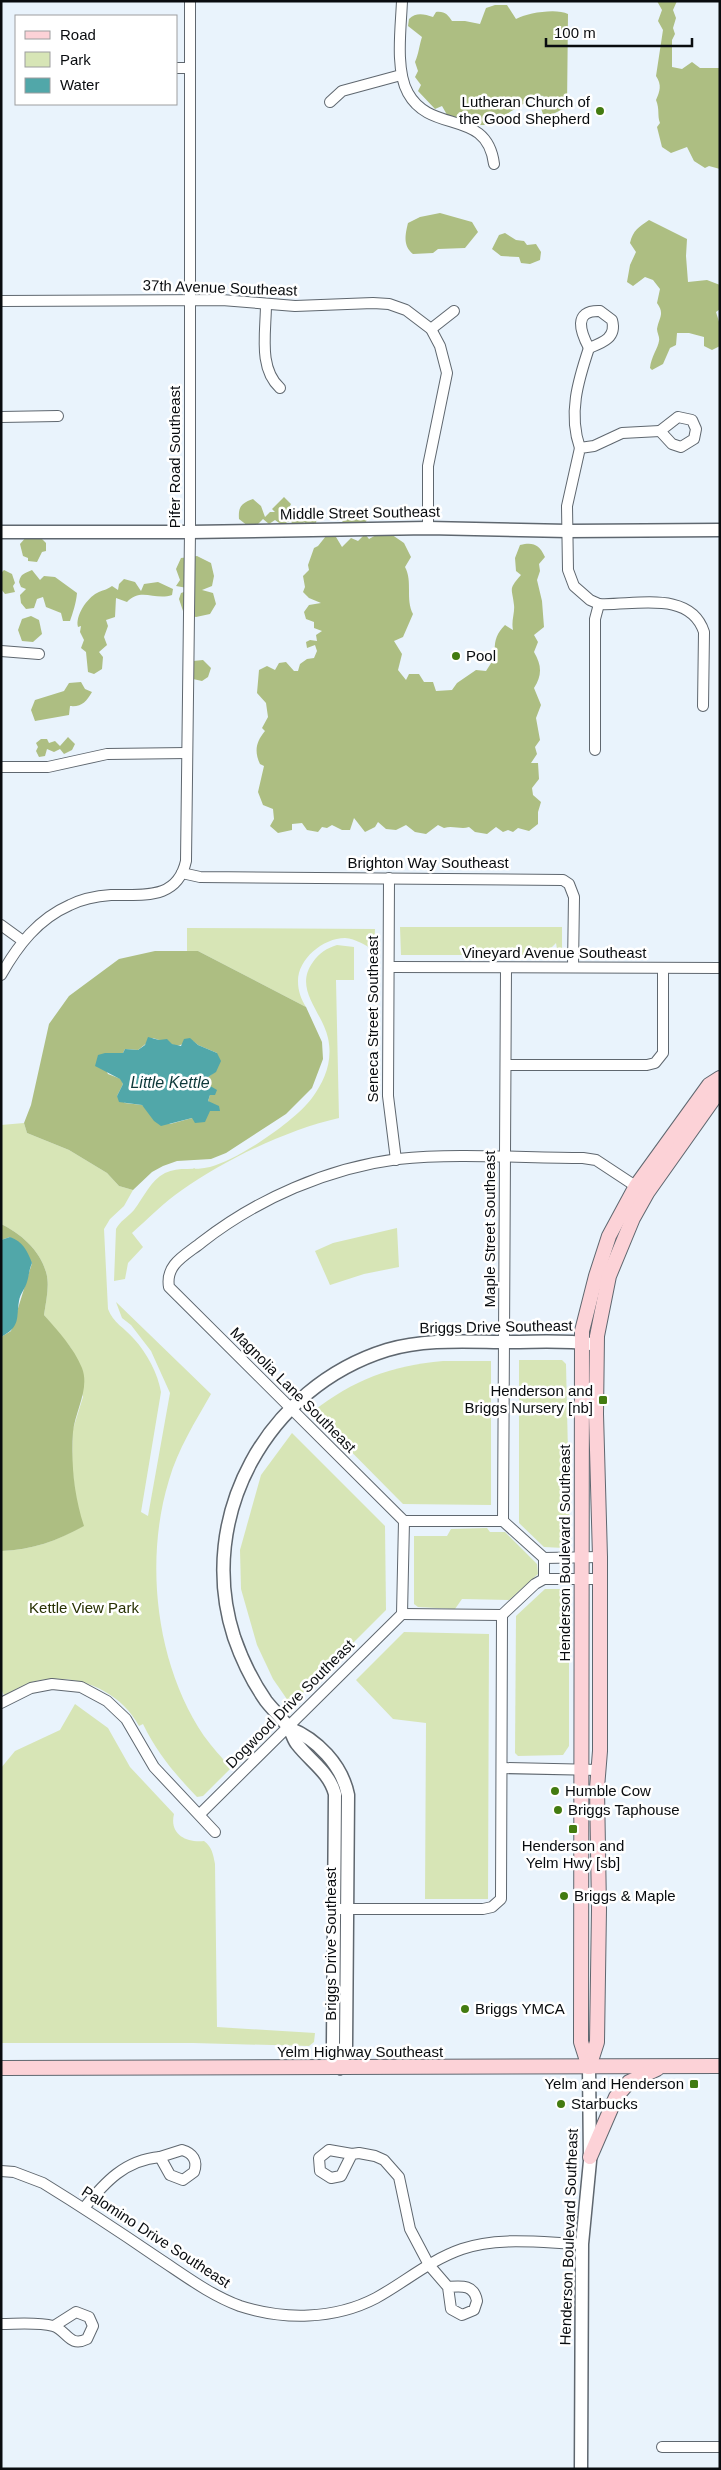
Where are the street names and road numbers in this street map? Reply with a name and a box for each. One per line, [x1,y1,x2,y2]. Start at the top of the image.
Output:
street label: 37th Avenue Southeast [142,276,299,299]
street label: Pifer Road Southeast [166,385,183,528]
street label: Middle Street Southeast [280,503,441,522]
street label: Brighton Way Southeast [347,854,509,871]
street label: Seneca Street Southeast [364,935,381,1102]
street label: Vineyard Avenue Southeast [462,944,647,961]
street label: Maple Street Southeast [481,1150,498,1307]
street label: Briggs Drive Southeast [419,1317,574,1336]
street label: Magnolia Lane Southeast [227,1323,360,1456]
street label: Henderson Boulevard Southeast [556,1444,573,1661]
street label: Dogwood Drive Southeast [222,1635,358,1771]
street label: Briggs Drive Southeast [322,1866,339,2021]
street label: Yelm Highway Southeast [277,2043,444,2060]
street label: Henderson Boulevard Southeast [556,2128,581,2346]
street label: Palomino Drive Southeast [79,2182,234,2291]

